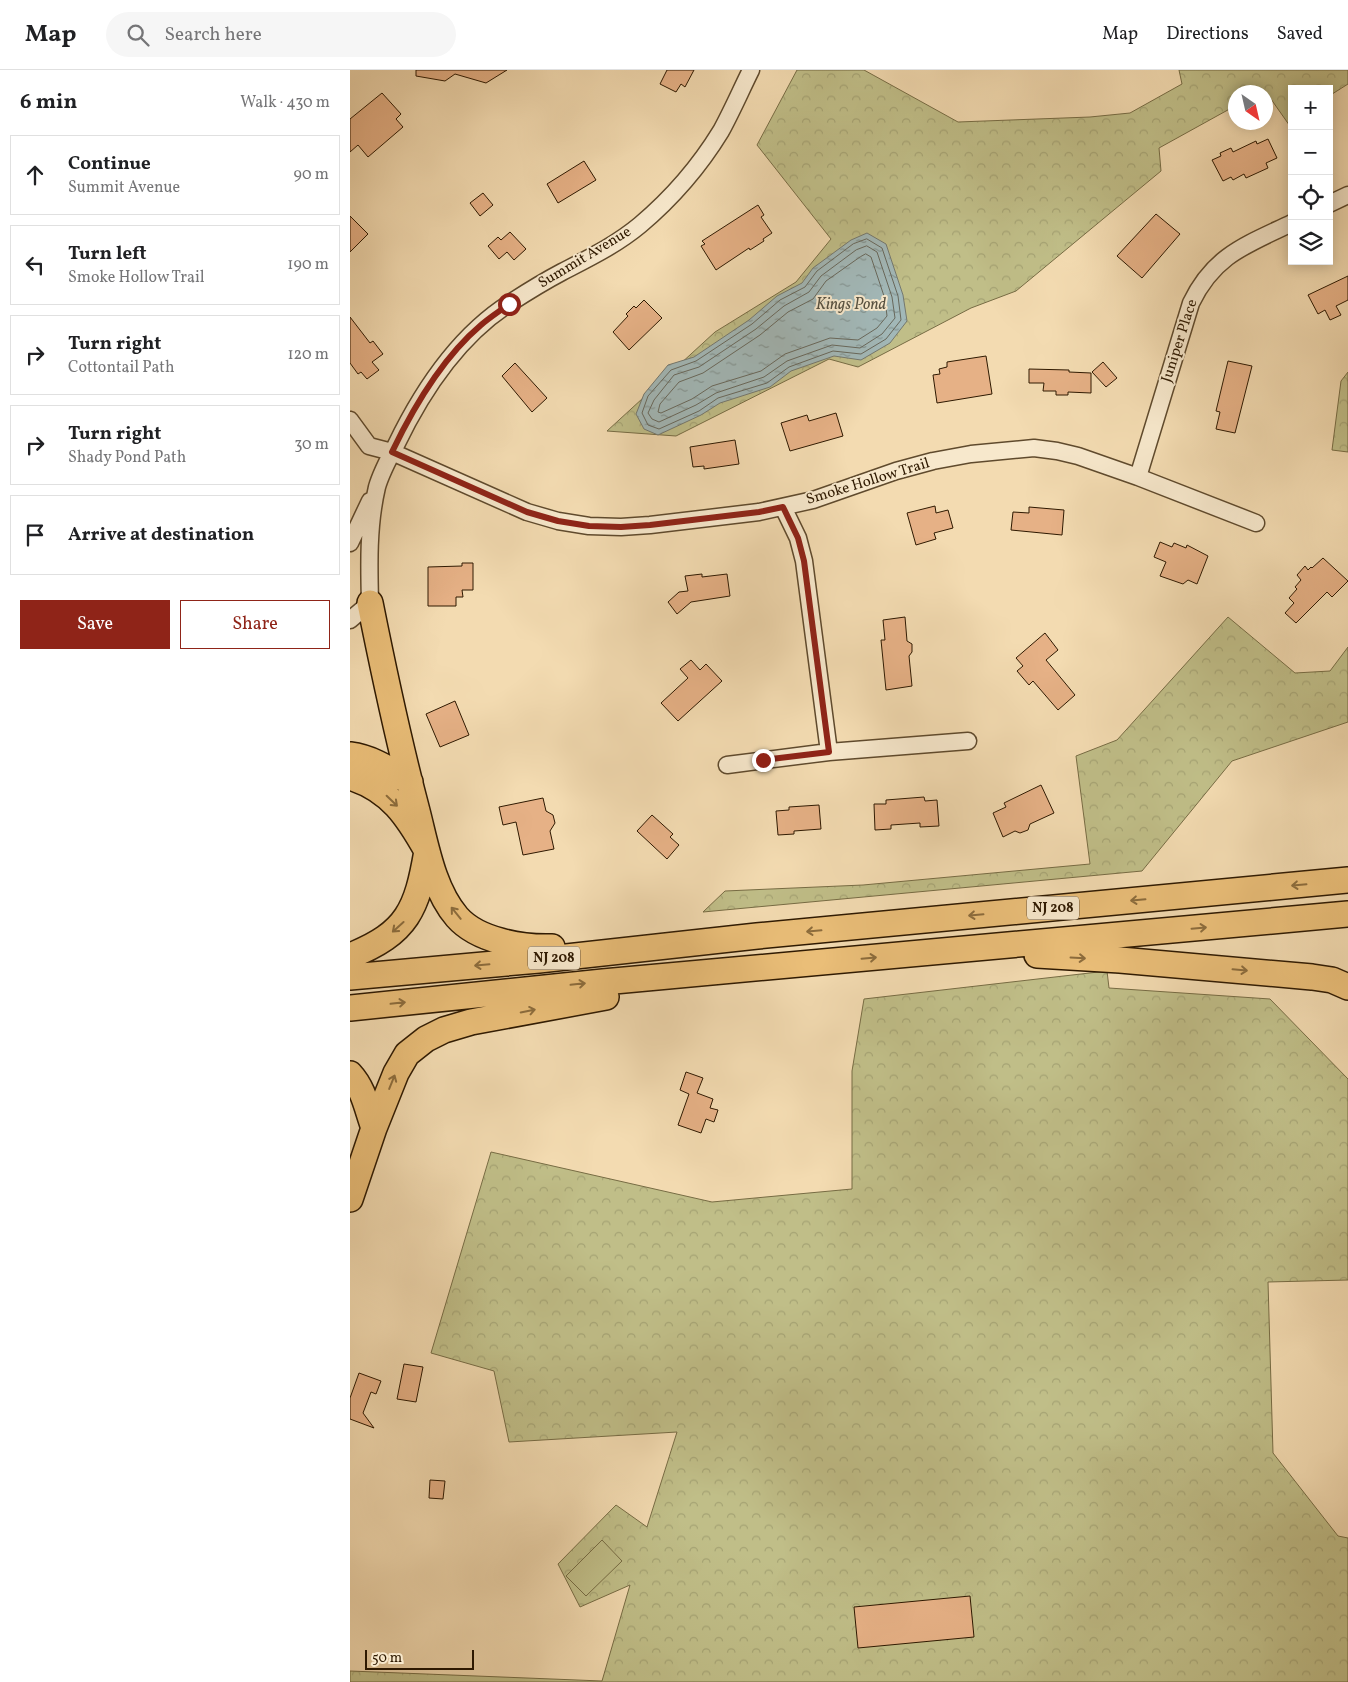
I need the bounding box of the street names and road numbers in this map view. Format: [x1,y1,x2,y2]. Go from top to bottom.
street label: Summit Avenue [535,222,635,294]
street label: Juniper Place [1157,297,1203,385]
street label: Smoke Hollow Trail [804,453,932,511]
road number: NJ 208 [1027,896,1079,920]
road number: NJ 208 [528,946,580,970]

